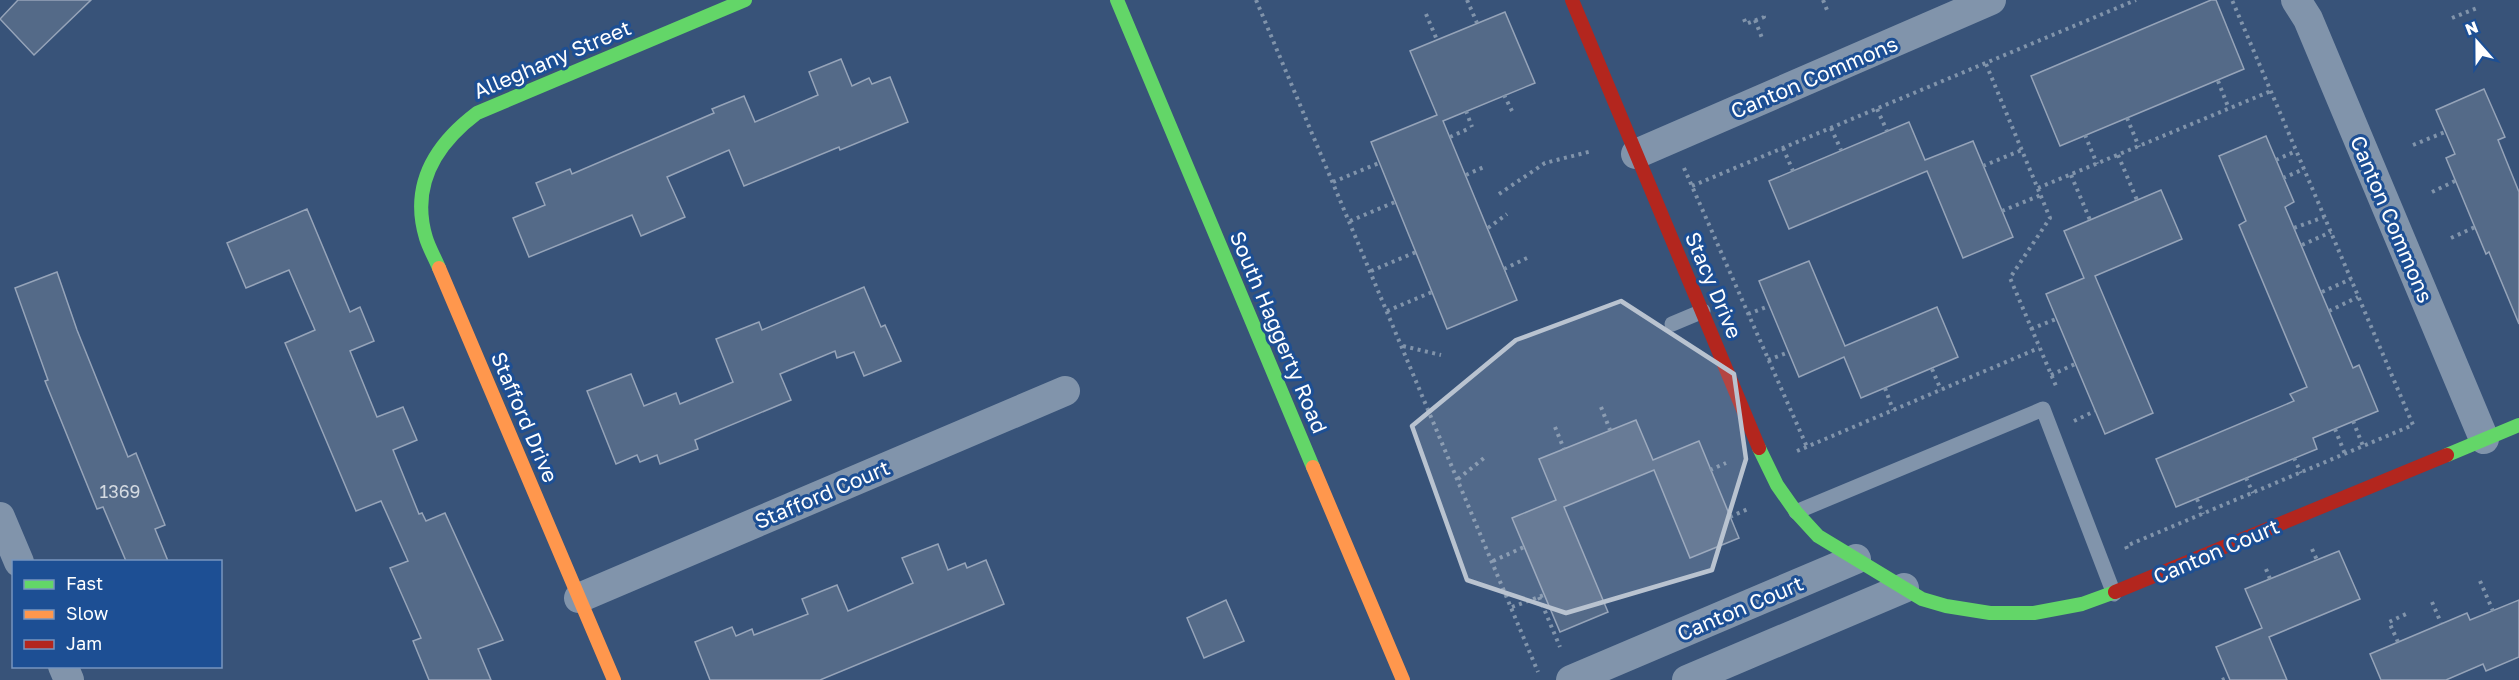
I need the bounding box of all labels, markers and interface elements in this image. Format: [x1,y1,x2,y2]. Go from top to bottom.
north arrow [2447,12,2507,72]
street label: Alleghany Street [469,14,635,104]
text: N [2462,16,2481,40]
street label: Canton Commons [1727,30,1901,124]
street label: Canton Commons [2345,132,2439,306]
street label: South Haggerty Road [1225,227,1333,437]
street label: Stacy Drive [1680,228,1748,342]
street label: Stafford Drive [486,348,564,486]
street label: Stafford Court [751,454,893,534]
house number: 1369 [99,480,141,502]
street label: Canton Court [2149,513,2283,589]
legend [12,560,222,668]
street label: Canton Court [1673,570,1807,646]
text: Fast [66,572,103,594]
text: Slow [66,602,109,624]
text: Jam [66,632,102,654]

